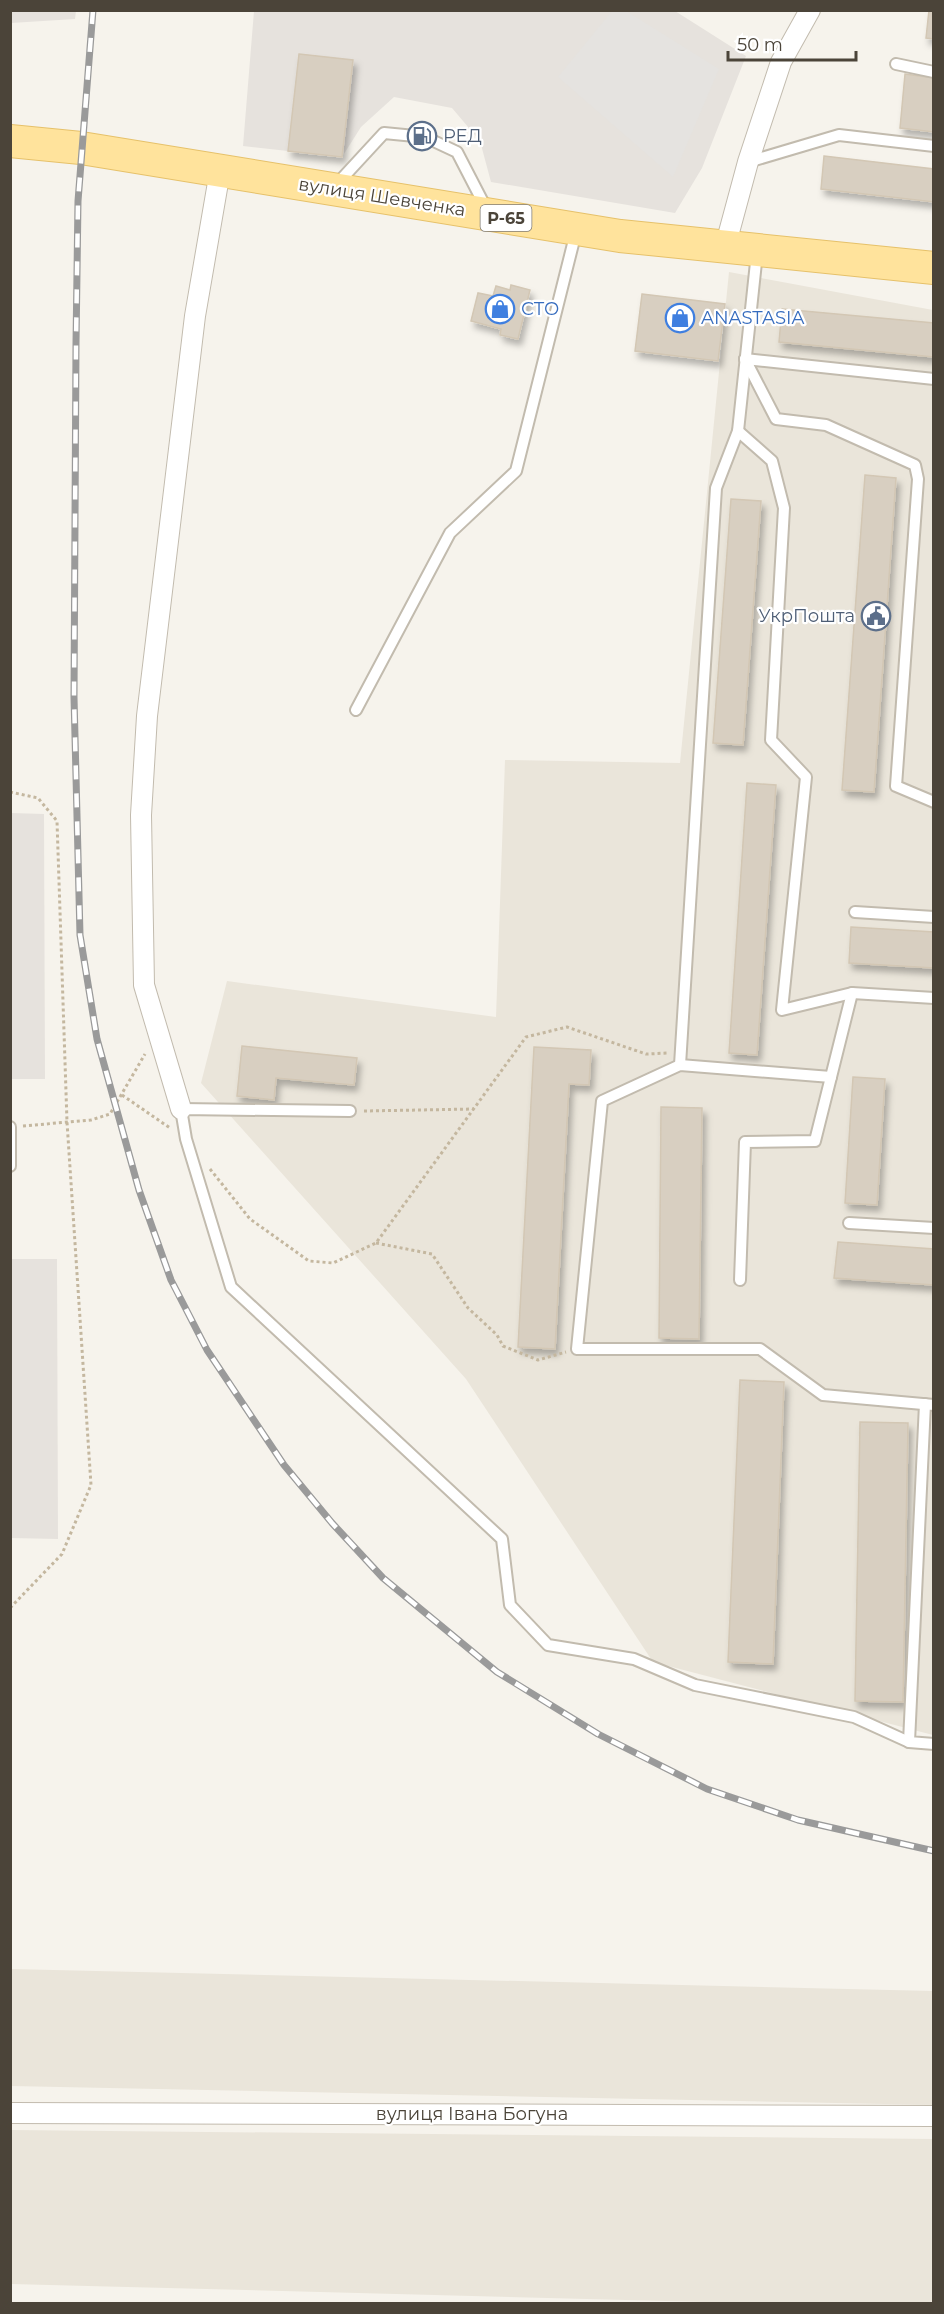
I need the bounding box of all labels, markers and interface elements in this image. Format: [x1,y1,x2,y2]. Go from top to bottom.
scale bar [728,24,856,62]
text: 50 m [737,34,783,56]
fuel station icon: РЕД [406,120,438,152]
place label: РЕД [443,125,482,147]
street label: вулиця Шевченка [297,173,467,221]
road number: Р-65 [480,205,532,231]
shop icon: СТО [484,293,516,325]
place label: СТО [521,298,559,320]
shop icon: ANASTASIA [664,302,696,334]
place label: ANASTASIA [701,307,804,329]
public building icon: УкрПошта [860,600,892,632]
place label: УкрПошта [759,605,855,627]
street label: вулиця Івана Богуна [376,2103,568,2125]

